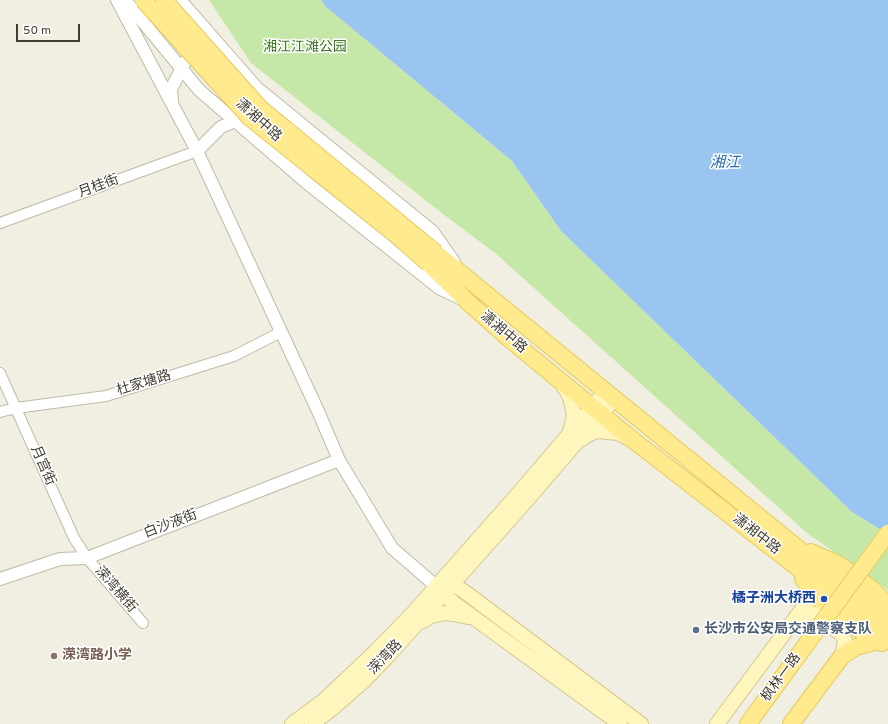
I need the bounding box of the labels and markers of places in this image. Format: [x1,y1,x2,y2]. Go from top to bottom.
place label: 橘子洲大桥西 [732,591,816,607]
marker: 橘子洲大桥西 [819,594,829,604]
place label: 长沙市公安局交通警察支队 [704,622,872,638]
marker: 长沙市公安局交通警察支队 [691,625,701,635]
place label: 溁湾路小学 [62,648,132,664]
marker: 溁湾路小学 [49,651,59,661]

